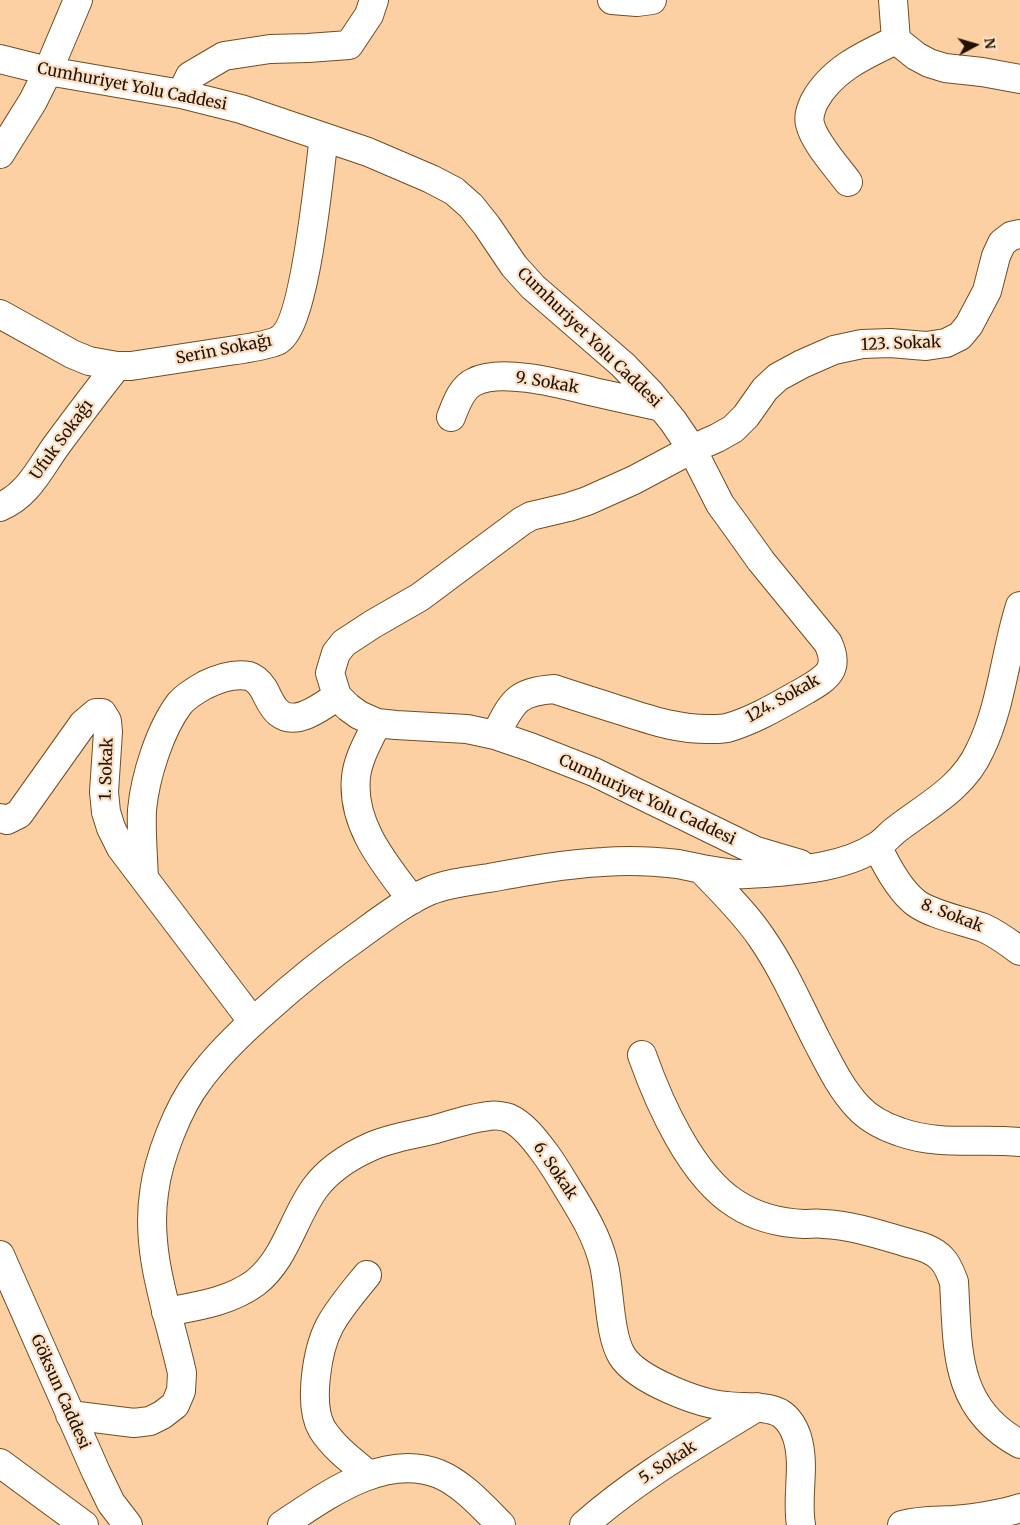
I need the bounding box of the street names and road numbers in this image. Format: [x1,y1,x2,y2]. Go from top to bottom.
street label: Cumhuriyet Yolu Caddesi [36,59,228,115]
street label: Cumhuriyet Yolu Caddesi [513,264,665,412]
street label: Serin Sokağı [174,331,274,369]
street label: 123. Sokak [861,333,941,355]
street label: 9. Sokak [514,368,580,398]
street label: Ufuk Sokağı [27,396,97,484]
street label: 124. Sokak [743,671,823,727]
street label: 1. Sokak [96,737,118,801]
street label: Cumhuriyet Yolu Caddesi [556,751,738,849]
street label: 8. Sokak [918,895,986,937]
street label: 6. Sokak [529,1139,581,1203]
street label: Göksun Caddesi [26,1332,94,1452]
street label: 5. Sokak [636,1437,700,1489]

